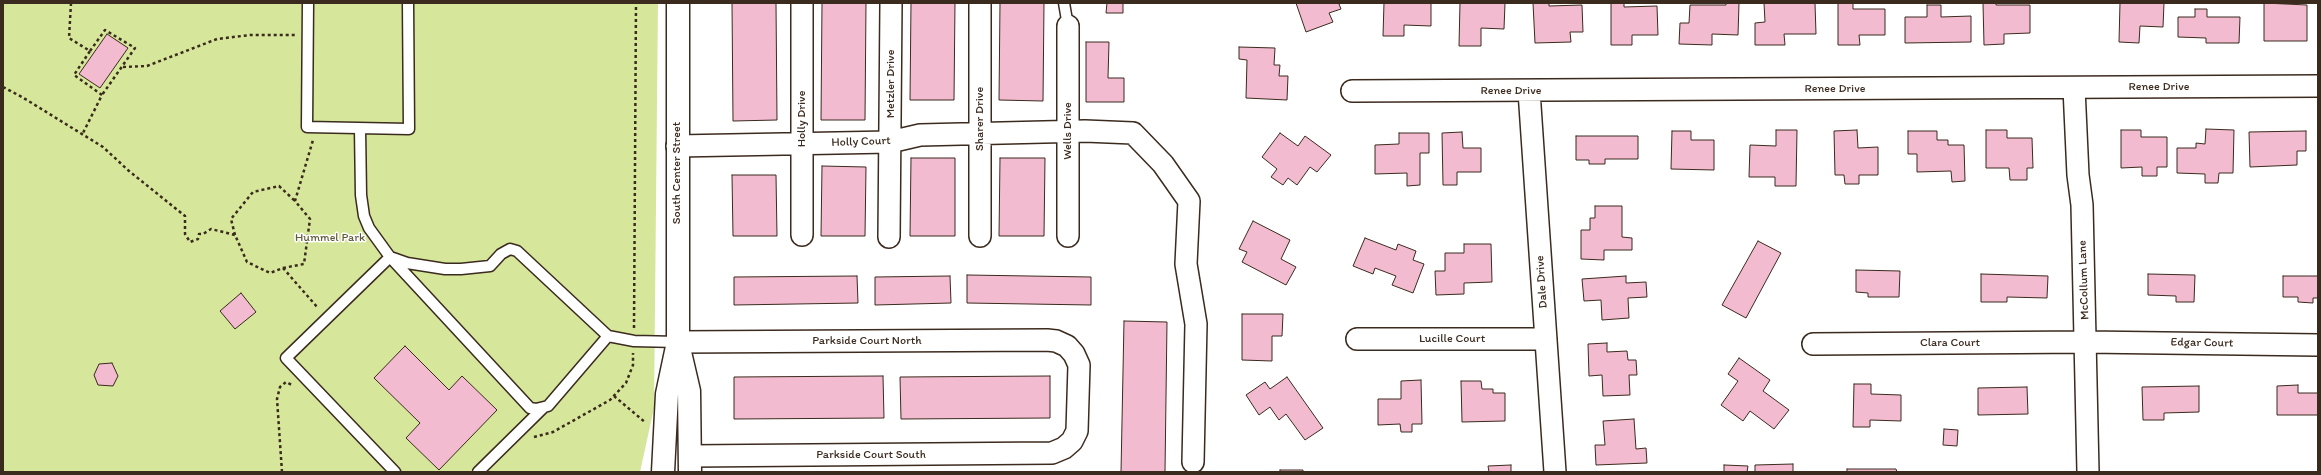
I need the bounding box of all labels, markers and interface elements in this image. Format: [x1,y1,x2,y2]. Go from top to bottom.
street label: Metzler Drive [884,50,898,118]
street label: Renee Drive [2129,80,2189,94]
street label: Renee Drive [1805,82,1865,96]
street label: Renee Drive [1481,84,1541,98]
street label: Sharer Drive [973,87,987,151]
street label: Holly Drive [795,91,809,147]
street label: Wells Drive [1061,102,1075,160]
street label: South Center Street [670,122,684,224]
street label: Holly Court [831,134,891,150]
park label: Hummel Park [295,231,365,245]
street label: McCollum Lane [2075,240,2093,320]
street label: Dale Drive [1533,255,1551,309]
street label: Lucille Court [1419,332,1485,346]
street label: Parkside Court North [812,334,922,348]
street label: Edgar Court [2171,335,2233,351]
street label: Clara Court [1920,336,1980,350]
street label: Parkside Court South [816,448,926,462]

